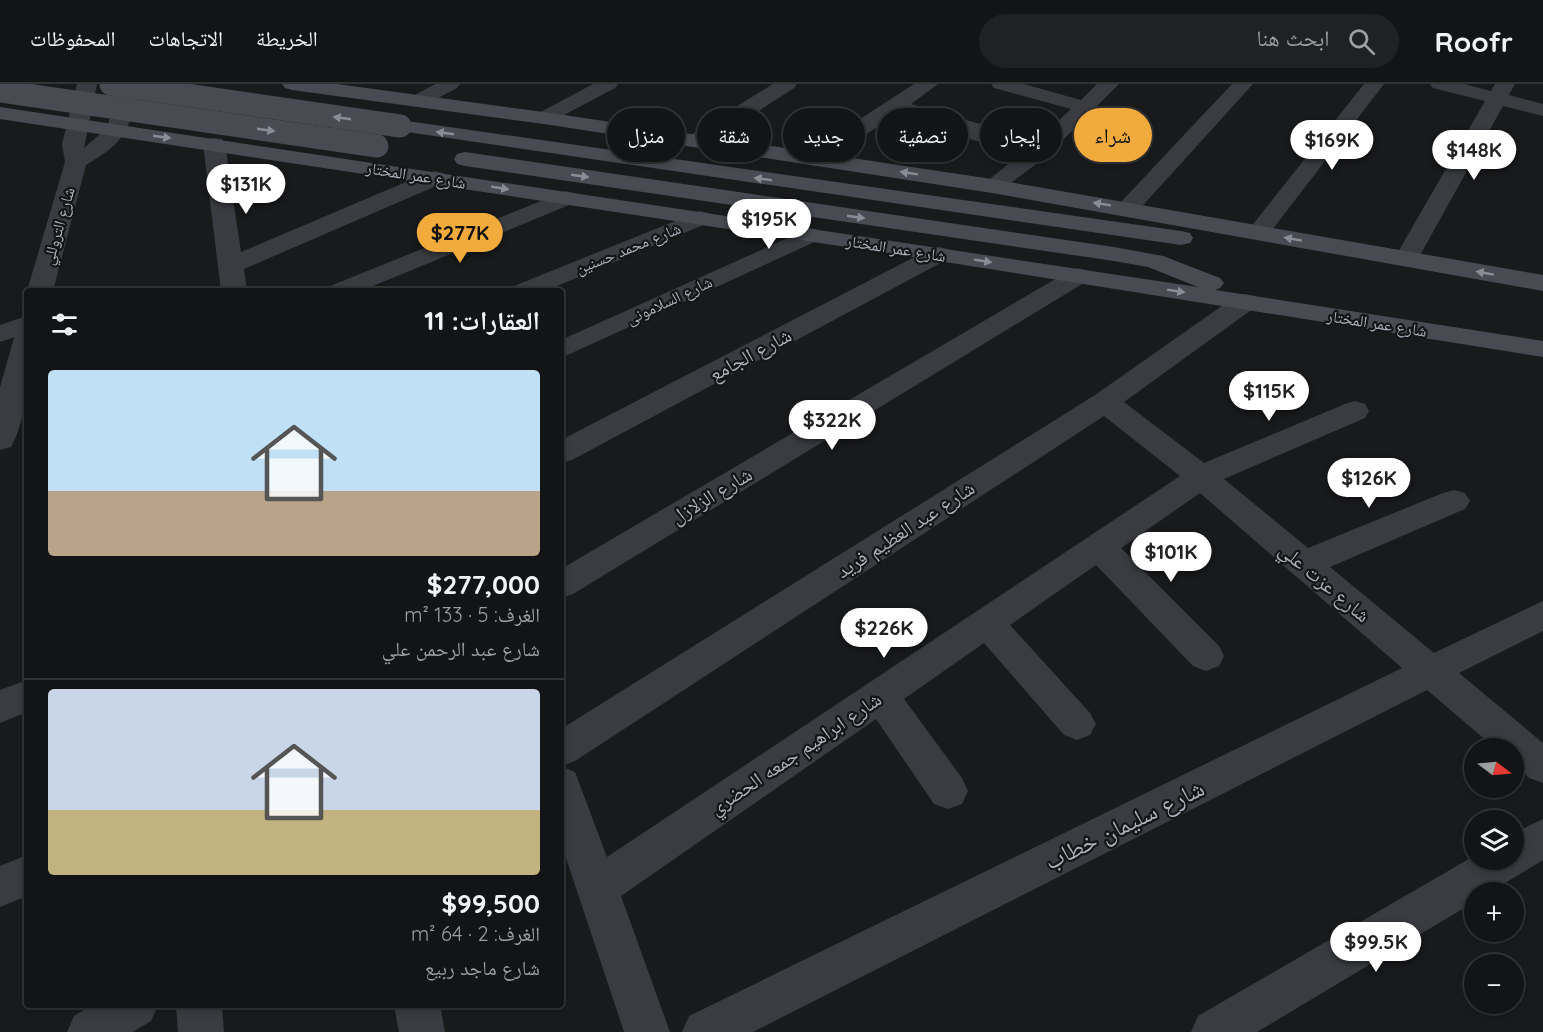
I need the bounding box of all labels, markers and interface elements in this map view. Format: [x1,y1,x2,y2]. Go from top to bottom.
search box [979,14,1399,68]
text: ابحث هنا [1256,24,1330,52]
text: Roofr [1435,24,1513,59]
text: المحفوظات [30,25,115,51]
text: الاتجاهات [148,25,223,51]
text: الخريطة [256,25,318,51]
icon: search [1345,25,1378,58]
chip: منزل [607,108,685,162]
chip: شقة [697,108,771,162]
chip: جديد [783,108,865,162]
chip: تصفية [877,108,968,162]
chip: إيجار [980,108,1062,162]
chip: شراء [1074,108,1152,162]
one-way arrow [333,113,352,122]
pin: $169K [1290,120,1374,171]
one-way arrow [256,126,275,135]
text: $169K [1304,127,1360,152]
one-way arrow [436,128,455,137]
pin: $148K [1432,130,1516,181]
one-way arrow [152,132,171,141]
text: $148K [1446,137,1502,162]
street label: شارع عمر المختار [364,157,467,194]
pin: $131K [204,164,288,215]
one-way arrow [899,169,918,178]
text: $131K [220,171,272,196]
one-way arrow [571,172,590,181]
one-way arrow [753,175,772,184]
one-way arrow [491,183,510,192]
street label: شارع التروللي [37,185,82,268]
pin: $195K [727,199,811,250]
one-way arrow [1092,199,1111,208]
text: $195K [741,206,797,231]
one-way arrow [847,212,866,221]
pin: $277K [418,213,502,264]
street label: شارع محمد حسنين [572,218,684,279]
text: $277K [431,220,489,245]
street label: شارع عمر المختار [844,230,947,267]
one-way arrow [1284,235,1303,244]
one-way arrow [974,257,993,266]
one-way arrow [1476,268,1495,277]
street label: شارع السلامونى [623,271,716,330]
one-way arrow [1167,287,1186,296]
text: العقارات: 11 [424,304,540,337]
street label: شارع عمر المختار [1325,305,1428,342]
icon: filters [48,308,81,341]
street label: شارع الجامع [705,322,796,387]
pin: $115K [1227,371,1311,422]
text: $115K [1243,378,1295,403]
pin: $322K [790,400,874,451]
text: $322K [803,407,861,432]
icon: home [240,409,348,517]
pin: $126K [1327,458,1411,509]
street label: شارع الزلازل [666,461,757,530]
text: $126K [1341,465,1397,490]
street label: شارع عبد العظيم فريد [831,475,980,585]
pin: $101K [1129,532,1213,583]
street label: شارع عزت علي [1272,537,1376,630]
text: $101K [1145,539,1197,564]
text: $277,000 [427,568,540,601]
text: الغرف: 5 · 133 m² [404,602,540,627]
pin: $226K [842,608,926,659]
text: $226K [855,615,913,640]
text: شارع عبد الرحمن علي [382,636,540,661]
street label: شارع ابراهيم جمعه الحضري [704,686,888,823]
icon: home [240,728,348,836]
north arrow [1464,738,1524,798]
map controls [1464,738,1524,1014]
street label: شارع سليمان خطاب [1039,772,1209,877]
button: layers [1464,810,1524,870]
button: + [1464,882,1524,942]
text: $99,500 [441,887,540,920]
text: الغرف: 2 · 64 m² [411,921,540,946]
pin: $99.5K [1327,922,1425,973]
text: $99.5K [1344,929,1408,954]
button: − [1464,954,1524,1014]
text: شارع ماجد ربيع [425,955,540,980]

